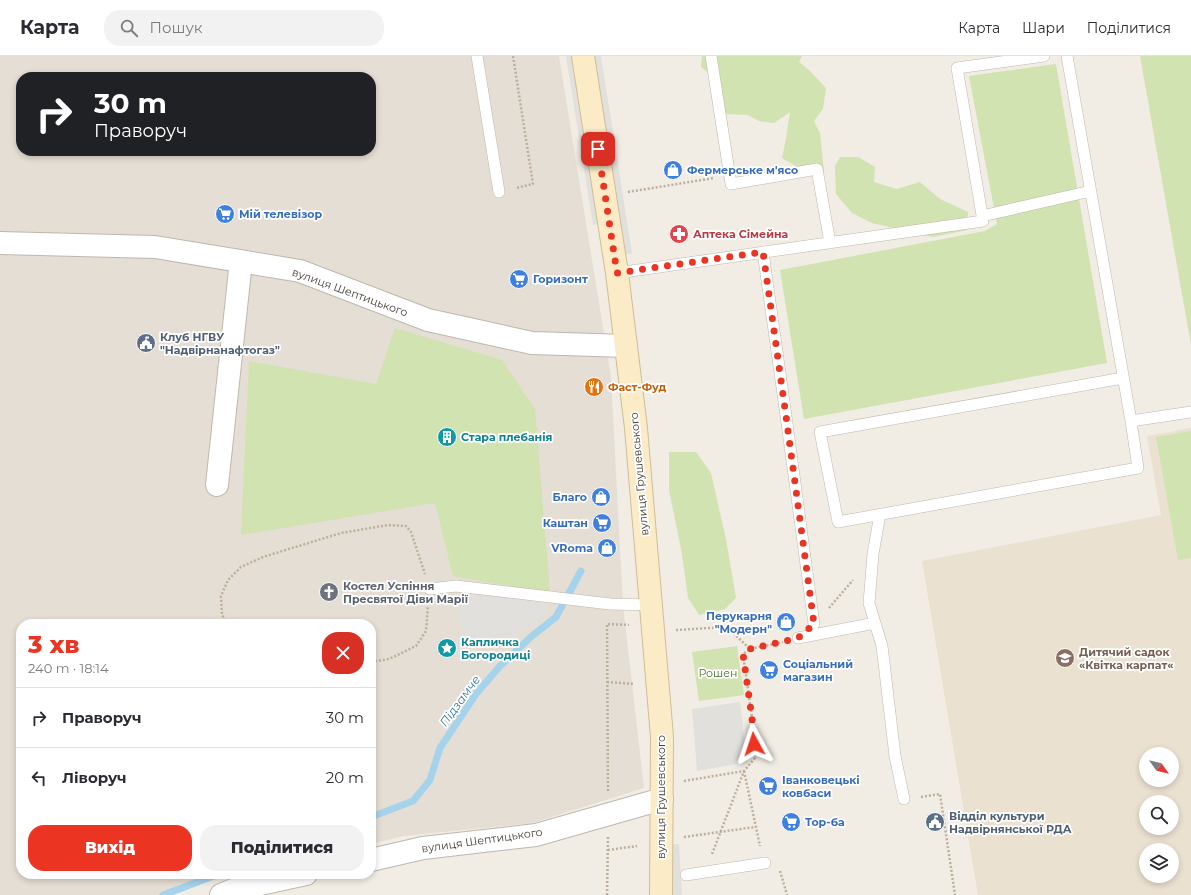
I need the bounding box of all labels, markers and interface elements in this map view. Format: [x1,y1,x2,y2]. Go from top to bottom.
search box [104,10,384,46]
text: Карта [20,16,80,39]
icon: search [118,17,140,39]
text: Пошук [150,18,202,37]
text: Карта [958,19,1000,37]
text: Шари [1022,19,1065,37]
text: Поділитися [1087,19,1171,37]
text: 30 m [94,86,167,120]
icon: right [28,88,80,140]
text: Праворуч [94,120,187,142]
pin [581,132,615,166]
icon: arrive [587,138,609,160]
shop icon: Фермерське м'ясо [662,159,684,181]
place label: Фермерське м'ясо [687,163,798,177]
supermarket icon: Мій телевізор [214,203,236,225]
place label: Мій телевізор [239,207,323,221]
pharmacy icon: Аптека Сімейна [668,223,690,245]
place label: Аптека Сімейна [693,227,788,241]
street label: вулиця Шептицького [290,265,410,319]
supermarket icon: Горизонт [508,268,530,290]
place label: Горизонт [533,272,588,286]
place label: Клуб НГВУ "Надвірнанафтогаз" [160,330,280,357]
public building icon: Клуб НГВУ "Надвірнанафтогаз" [135,332,157,354]
restaurant icon: Фаст-Фуд [583,376,605,398]
place label: Фаст-Фуд [608,380,666,394]
street label: вулиця Грушевського [627,412,651,536]
building icon: Стара плебанія [436,426,458,448]
place label: Стара плебанія [461,430,553,444]
shop icon: Благо [590,486,612,508]
place label: Благо [552,490,587,504]
supermarket icon: Каштан [591,512,613,534]
place label: Каштан [543,516,588,530]
shop icon: VRoma [596,537,618,559]
place label: VRoma [550,541,593,555]
place label: Костел Успіння Пресвятої Діви Марії [343,579,469,606]
church icon: Костел Успіння Пресвятої Діви Марії [318,581,340,603]
place label: Перукарня "Модерн" [706,609,772,636]
shop icon: Перукарня "Модерн" [775,611,797,633]
text: 3 хв [28,630,79,659]
button: close [322,632,364,674]
place label: Капличка Богородиці [461,635,530,662]
place icon: Капличка Богородиці [436,637,458,659]
place label: Дитячий садок «Квітка карпат« [1079,645,1173,672]
school or university icon: Дитячий садок «Квітка карпат« [1054,647,1076,669]
place label: Соціальний магазин [783,657,853,684]
supermarket icon: Соціальний магазин [758,659,780,681]
text: 240 m · 18:14 [28,660,109,676]
park label: Рошен [698,666,738,680]
water label: Підзамче [436,672,483,729]
icon: right [28,707,50,729]
text: Праворуч [62,708,142,727]
text: 30 m [326,708,364,727]
position arrow [733,723,775,765]
street label: вулиця Грушевського [654,735,668,859]
north arrow [1139,747,1179,787]
map controls [1139,747,1179,883]
icon: left [28,767,50,789]
text: Ліворуч [62,768,127,787]
text: 20 m [326,768,364,787]
place label: Іванковецькі ковбаси [782,773,860,800]
supermarket icon: Іванковецькі ковбаси [757,775,779,797]
button: search [1139,795,1179,835]
place label: Відділ культури Надвірнянської РДА [949,809,1072,836]
supermarket icon: Тор-ба [780,811,802,833]
public building icon: Відділ культури Надвірнянської РДА [924,811,946,833]
place label: Тор-ба [805,815,845,829]
button: Вихід [28,825,192,871]
button: Поділитися [200,825,364,871]
street label: вулиця Шептицького [421,825,543,855]
button: layers [1139,843,1179,883]

